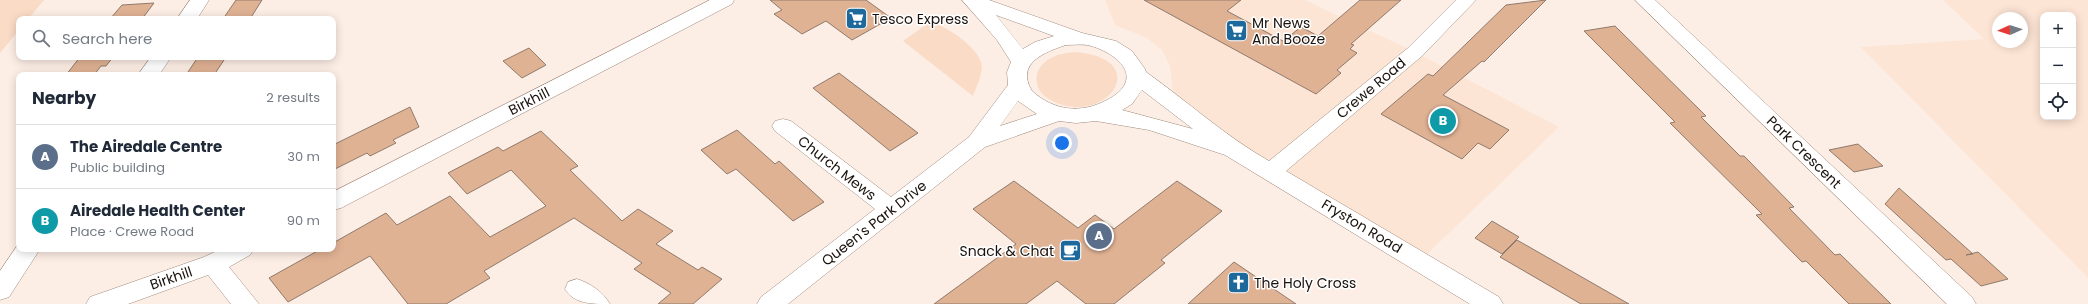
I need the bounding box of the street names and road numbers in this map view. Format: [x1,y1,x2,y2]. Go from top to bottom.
street label: Crewe Road [1332,53,1410,123]
street label: Birkhill [505,82,553,120]
street label: Park Crescent [1762,111,1846,193]
street label: Church Mews [794,131,880,205]
street label: Queen's Park Drive [817,175,931,270]
street label: Fryston Road [1318,194,1406,258]
street label: Birkhill [147,261,195,295]

